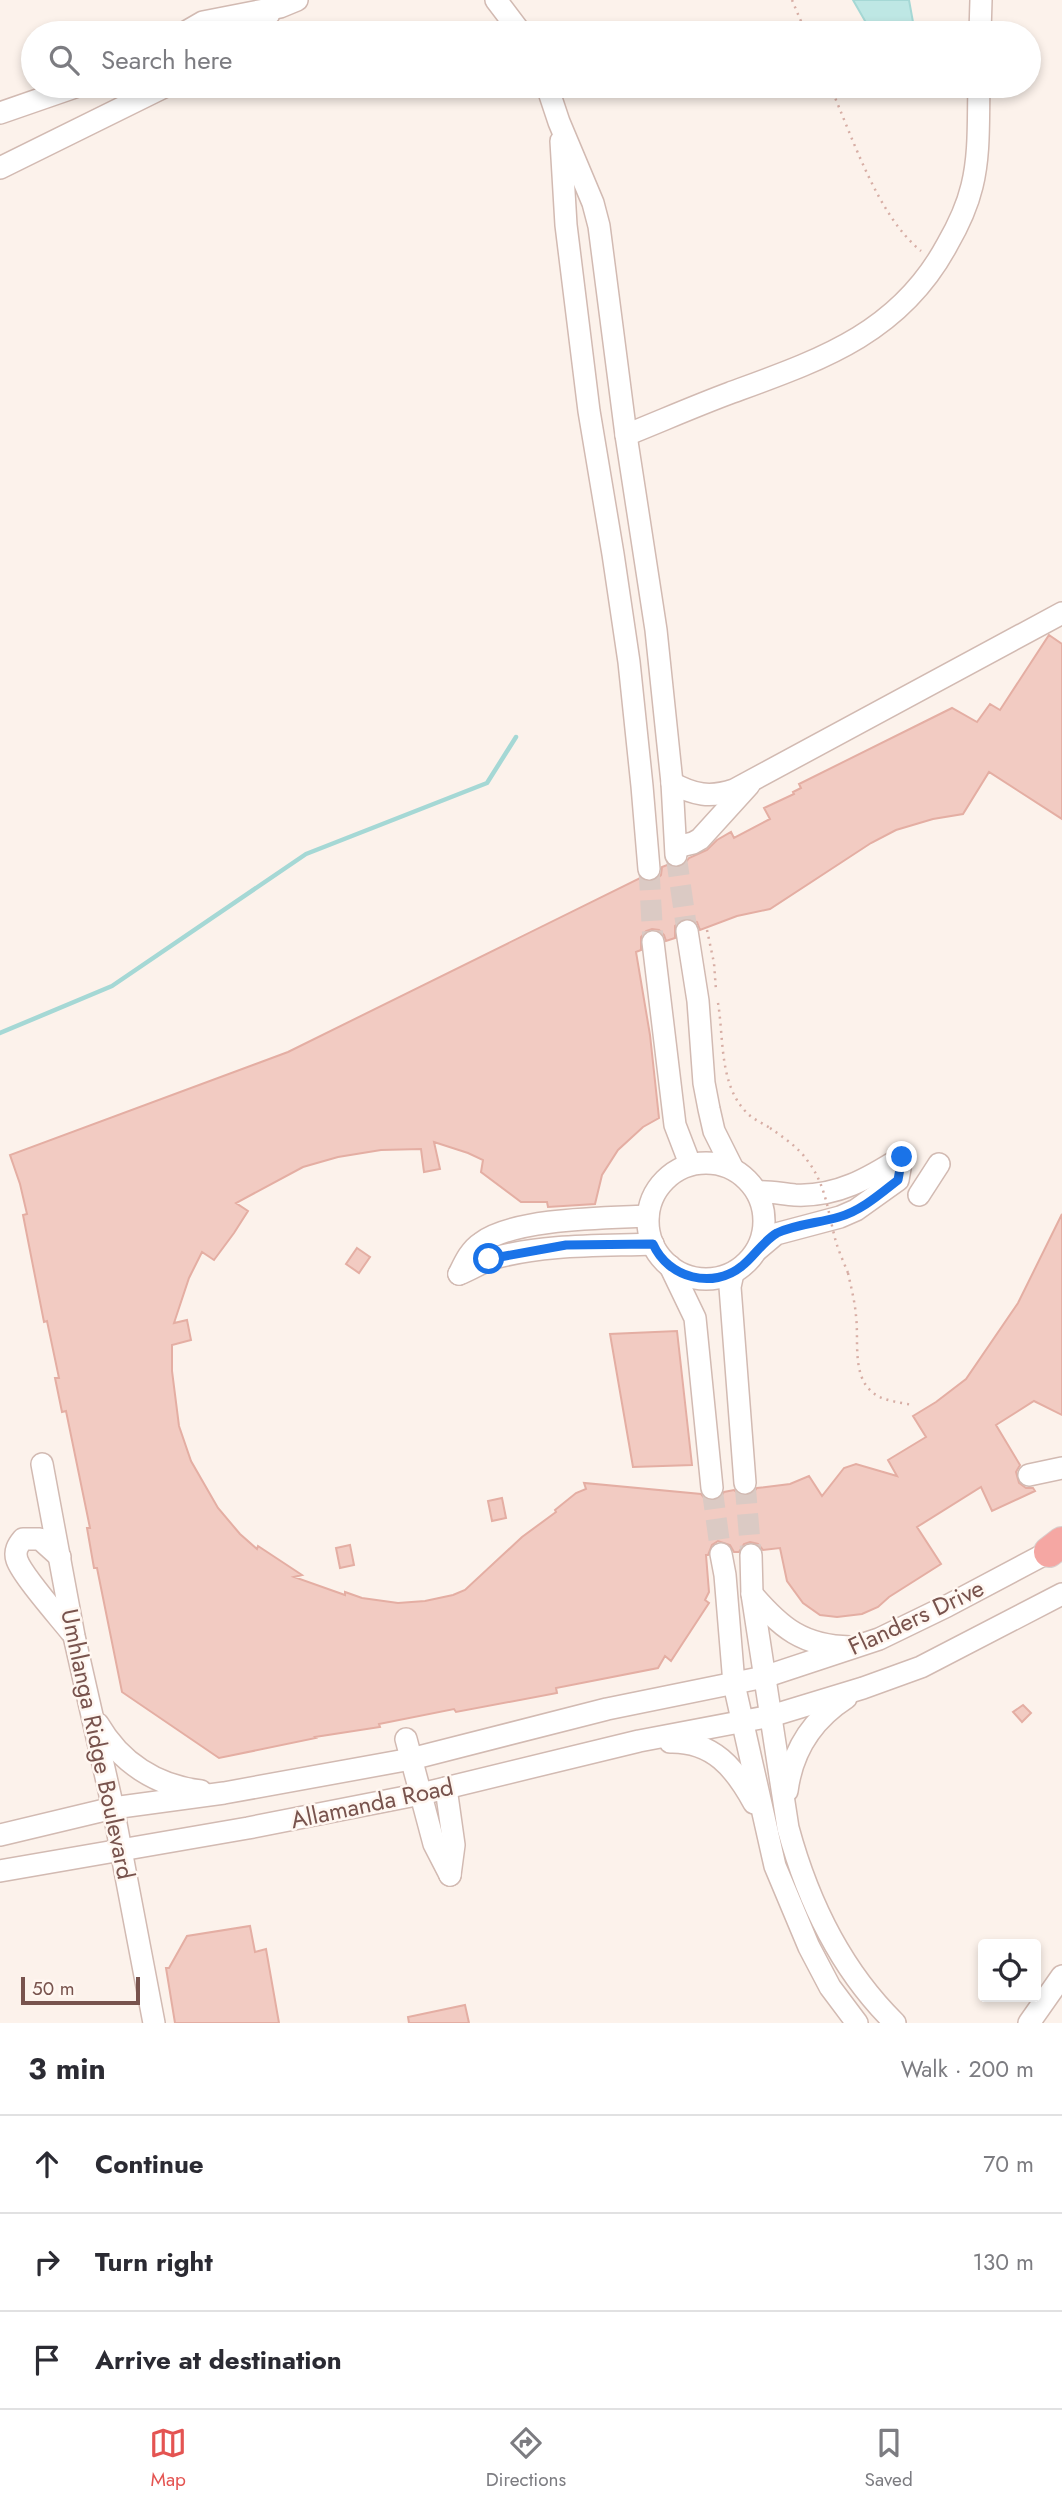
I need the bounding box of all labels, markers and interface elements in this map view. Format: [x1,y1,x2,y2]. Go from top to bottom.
search box [21,21,1041,98]
icon: search [45,41,83,79]
text: Search here [101,41,233,79]
route end [886,1141,917,1172]
route start [473,1243,504,1274]
street label: Flanders Drive [842,1570,990,1664]
street label: Umhlanga Ridge Boulevard [52,1606,144,1882]
street label: Allamanda Road [287,1769,457,1837]
map controls [978,1939,1041,2002]
button: locate [978,1939,1041,2002]
scale bar [21,1974,140,2006]
text: 50 m [32,1975,75,2002]
text: 3 min [28,2047,106,2090]
text: Walk · 200 m [901,2052,1034,2086]
icon: ahead [28,2145,66,2183]
text: Continue [95,2145,204,2183]
text: 70 m [983,2147,1034,2181]
icon: right [28,2243,66,2281]
text: Turn right [95,2243,213,2281]
text: 130 m [972,2245,1034,2279]
icon: arrive [28,2341,66,2379]
text: Arrive at destination [95,2341,342,2379]
tab: Map [149,2424,187,2493]
tab: Directions [486,2424,566,2493]
tab: Saved [865,2424,913,2493]

